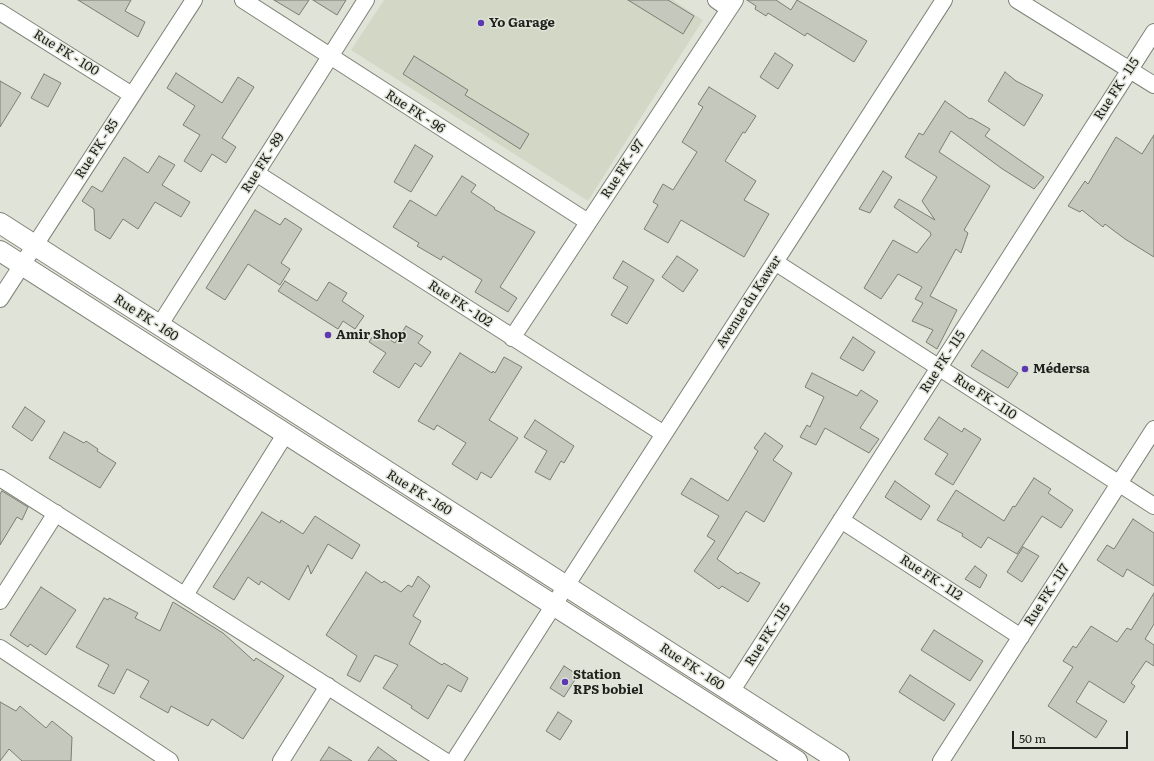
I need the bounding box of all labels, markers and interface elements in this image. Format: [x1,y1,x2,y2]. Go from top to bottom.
place label: Yo Garage [489,15,555,31]
marker: Yo Garage [476,18,486,28]
street label: Rue FK - 100 [30,27,102,79]
street label: Rue FK - 115 [1091,55,1143,123]
street label: Rue FK - 96 [382,87,448,137]
street label: Rue FK - 85 [72,116,122,182]
street label: Rue FK - 89 [238,130,288,196]
street label: Rue FK - 97 [598,137,648,201]
street label: Avenue du Kawar [713,253,785,351]
street label: Rue FK - 102 [425,277,495,331]
street label: Rue FK - 160 [111,291,181,345]
place label: Amir Shop [336,327,406,343]
street label: Rue FK - 115 [917,328,969,396]
marker: Amir Shop [323,330,333,340]
place label: Médersa [1033,361,1090,377]
marker: Médersa [1020,364,1030,374]
street label: Rue FK - 110 [951,371,1019,423]
street label: Rue FK - 160 [384,467,454,519]
street label: Rue FK - 112 [897,552,965,604]
street label: Rue FK - 117 [1021,561,1073,629]
street label: Rue FK - 115 [742,601,794,669]
street label: Rue FK - 160 [657,640,727,694]
place label: Station RPS bobiel [573,667,643,698]
marker: Station RPS bobiel [560,677,570,687]
scale bar [1014,723,1130,749]
text: 50 m [1019,729,1046,747]

